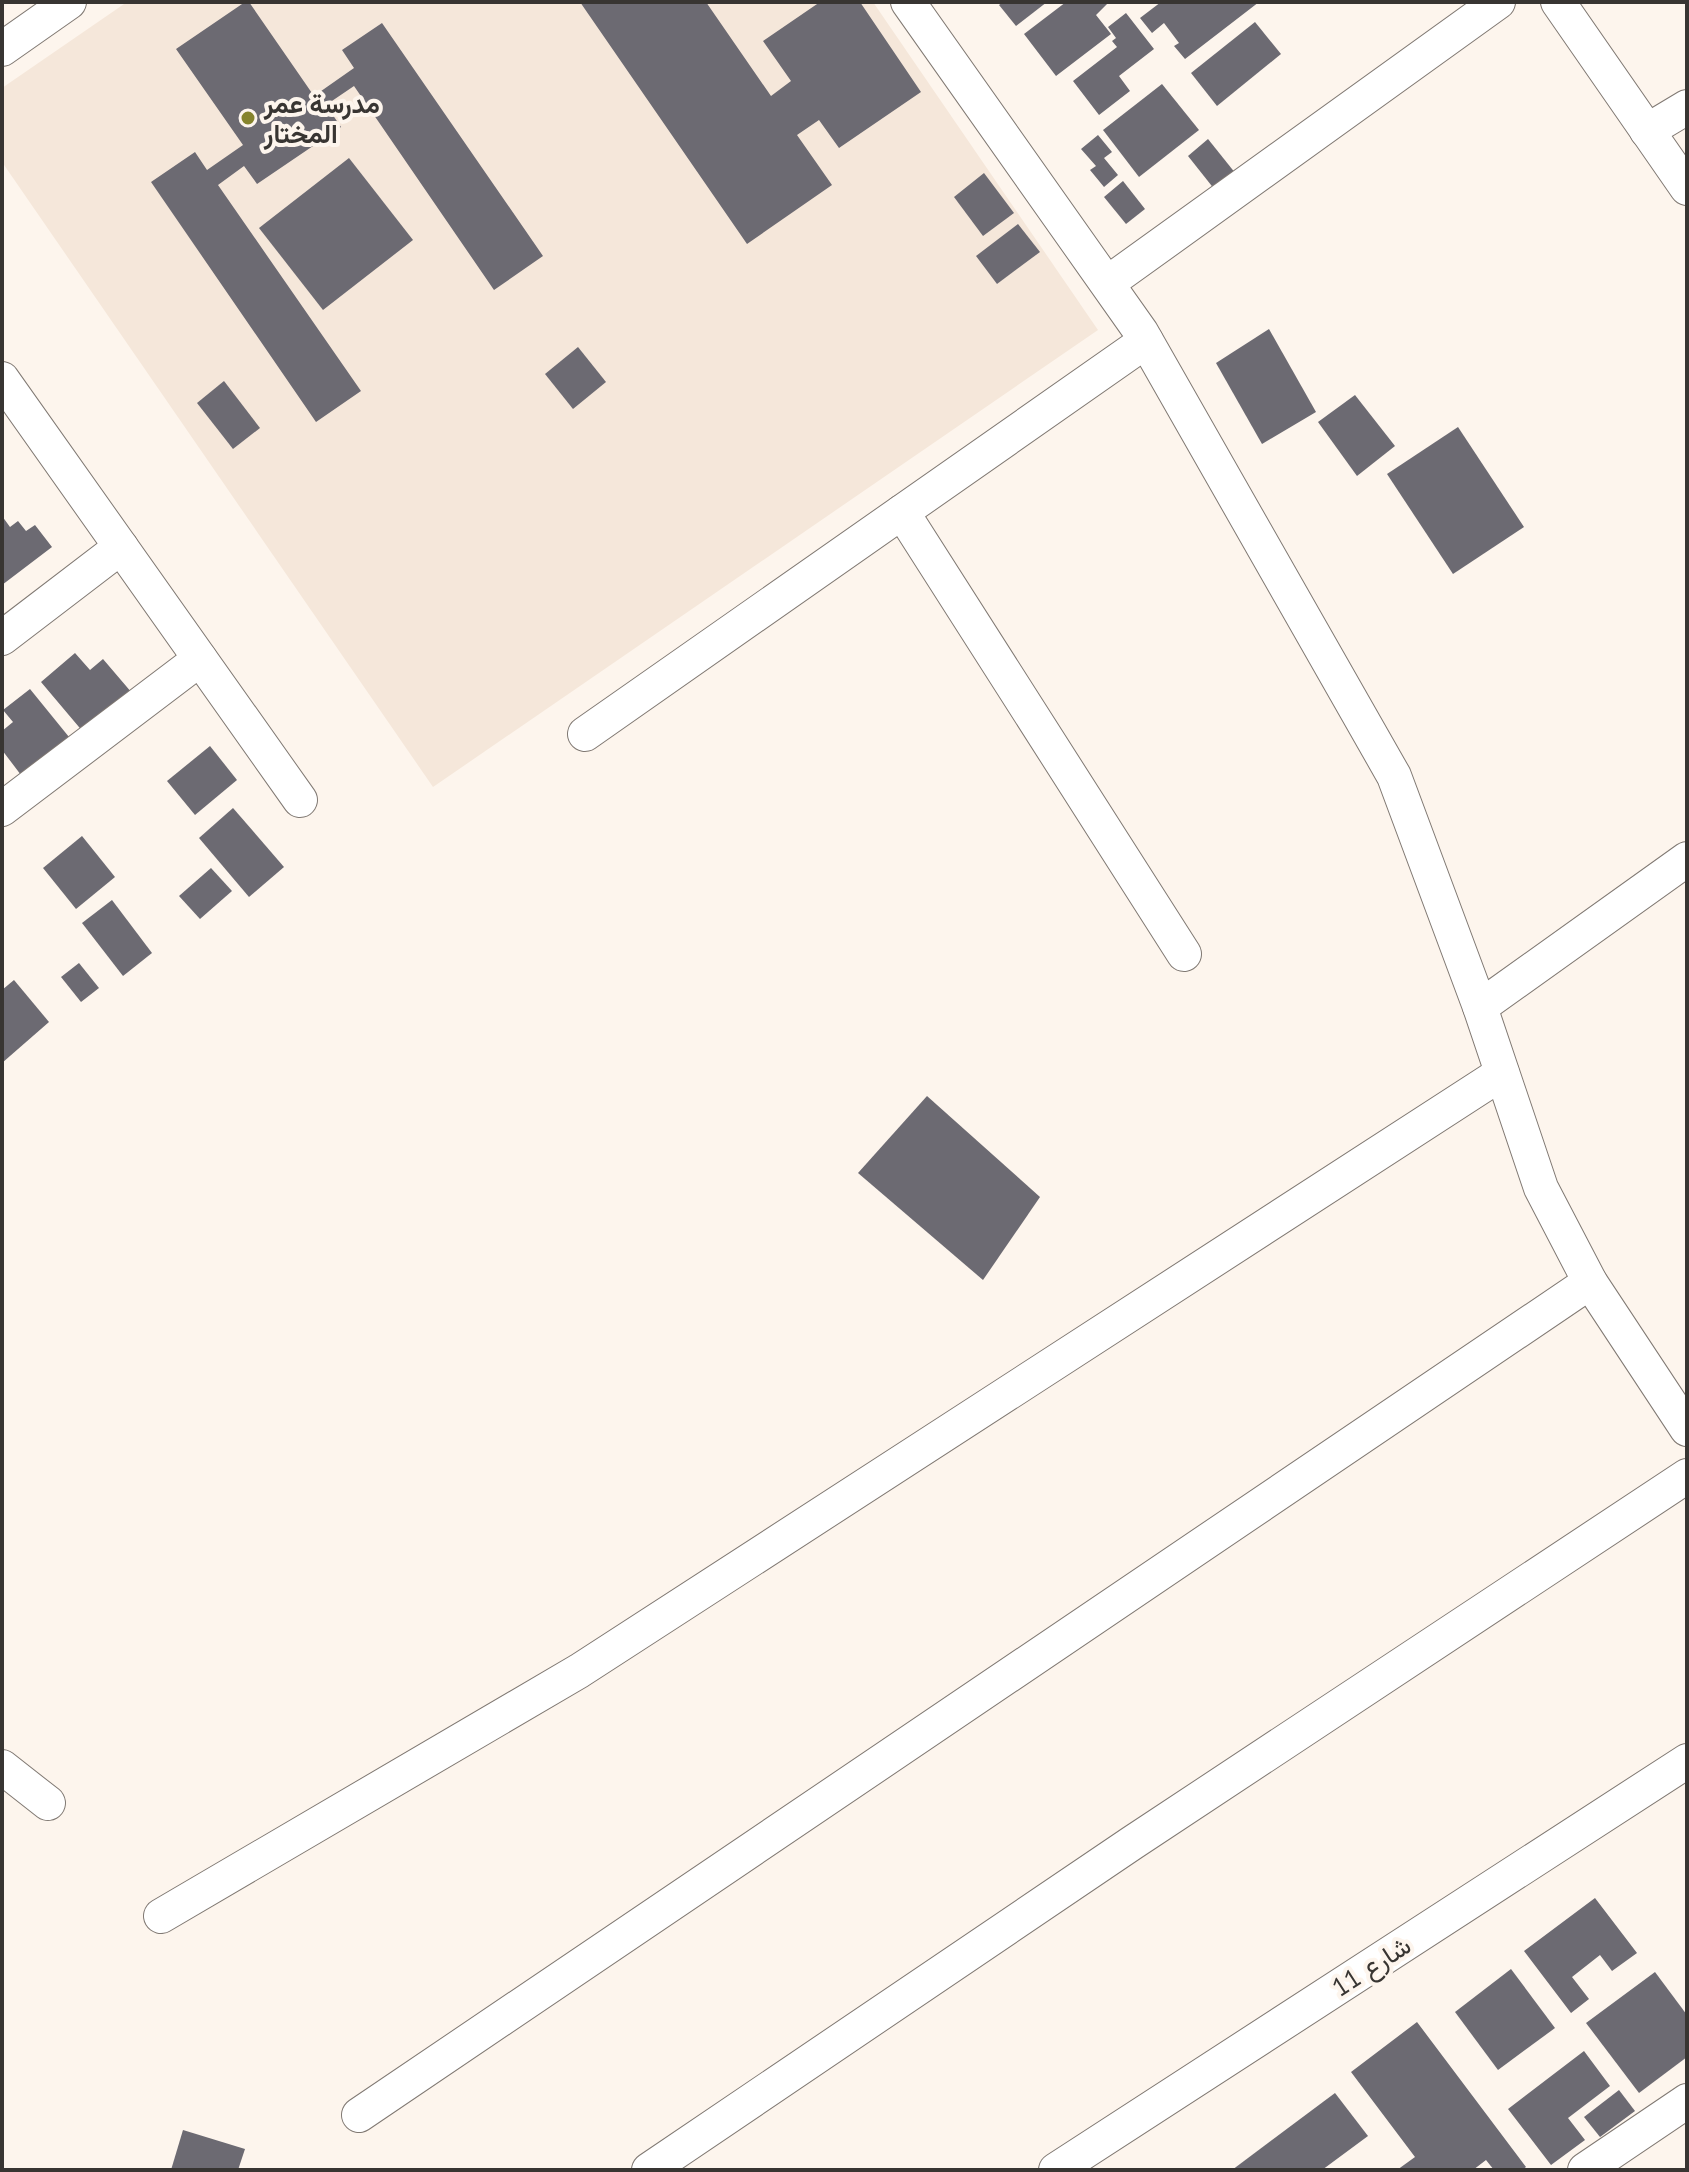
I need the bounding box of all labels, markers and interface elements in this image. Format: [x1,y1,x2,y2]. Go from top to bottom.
place label: مدرسة عمر المختار [263,87,380,150]
marker: مدرسة عمر المختار [239,109,257,127]
street label: شارع 11 [1325,1928,1418,2005]

